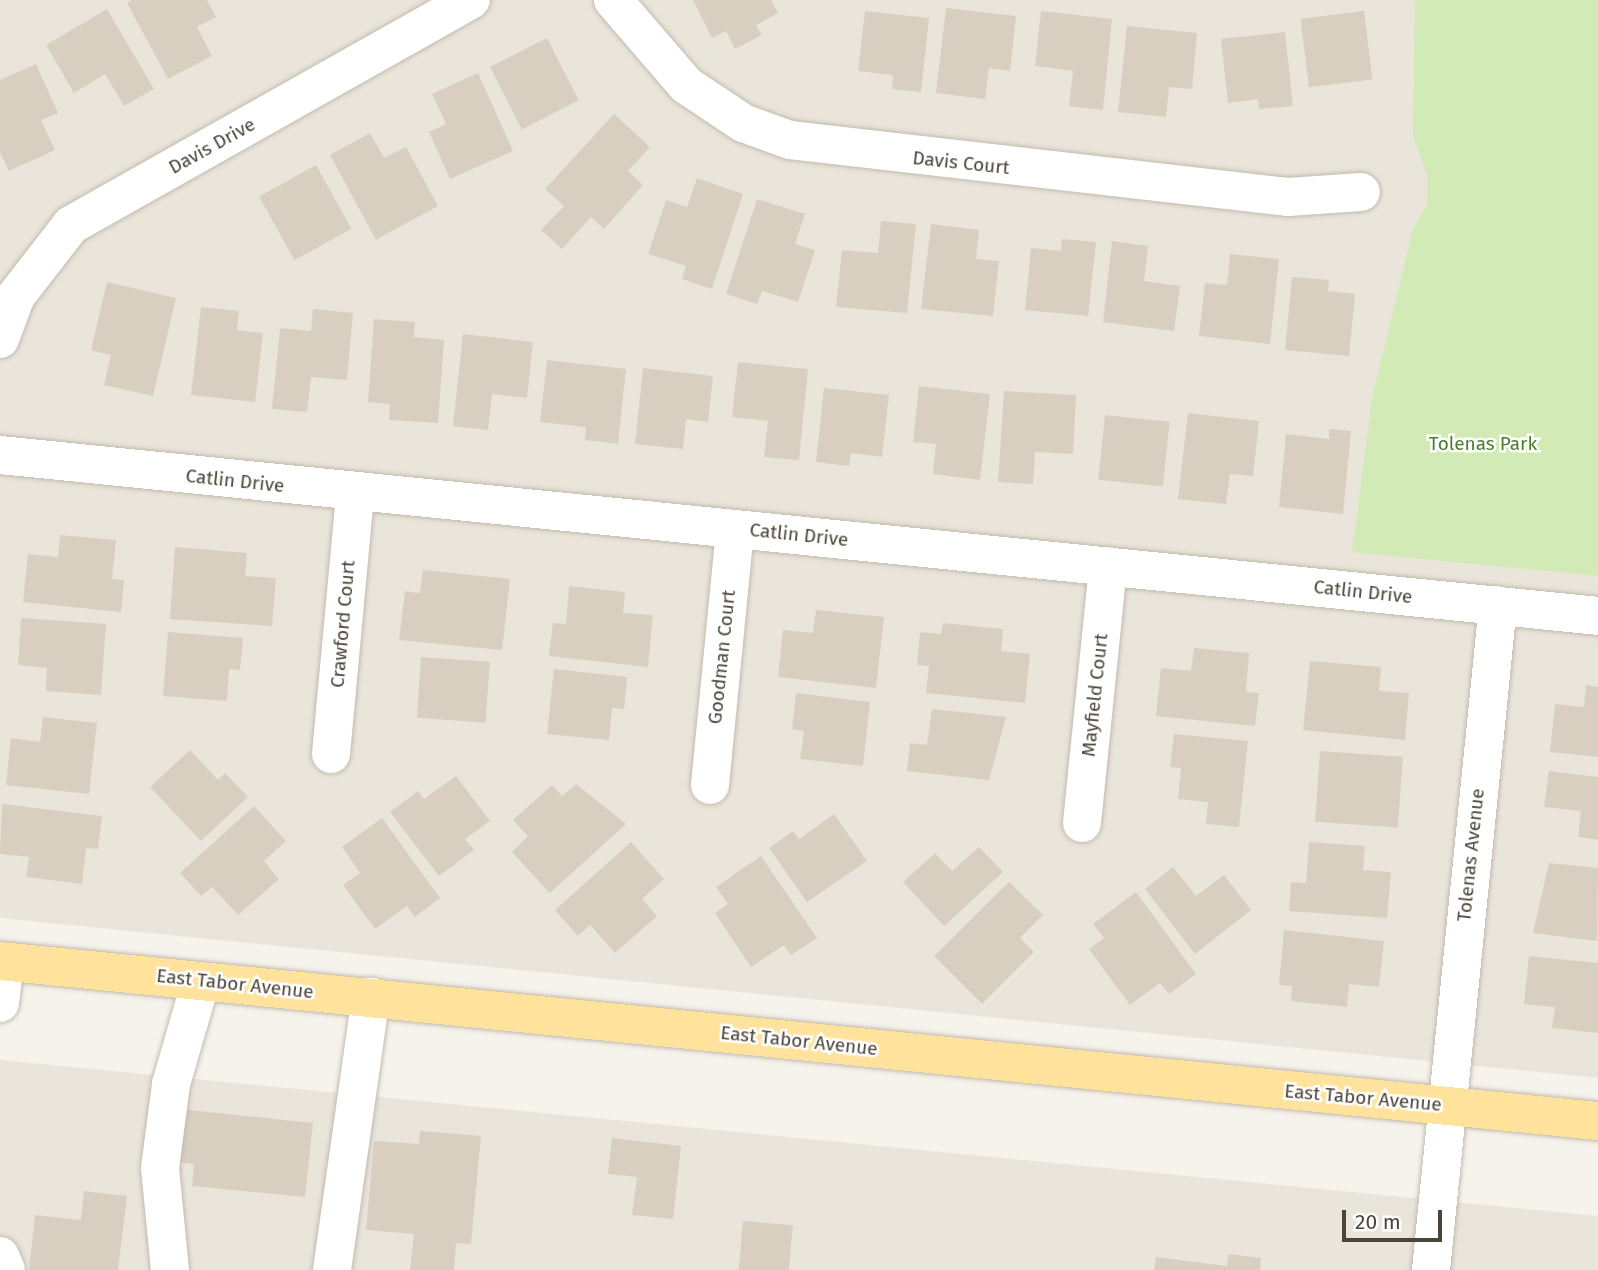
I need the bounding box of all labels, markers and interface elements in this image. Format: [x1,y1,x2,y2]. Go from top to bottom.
street label: Davis Drive [165,113,259,179]
street label: Davis Court [911,147,1011,179]
park label: Tolenas Park [1429,433,1537,455]
street label: Catlin Drive [185,464,285,498]
street label: Catlin Drive [749,518,849,552]
street label: Crawford Court [326,559,360,689]
street label: Catlin Drive [1313,575,1413,609]
street label: Goodman Court [704,589,740,725]
street label: Mayfield Court [1077,632,1113,758]
street label: Tolenas Avenue [1453,787,1489,923]
street label: East Tabor Avenue [155,964,315,1004]
street label: East Tabor Avenue [719,1021,879,1061]
street label: East Tabor Avenue [1283,1080,1443,1116]
scale bar [1346,1196,1446,1240]
text: 20 m [1355,1209,1401,1235]

